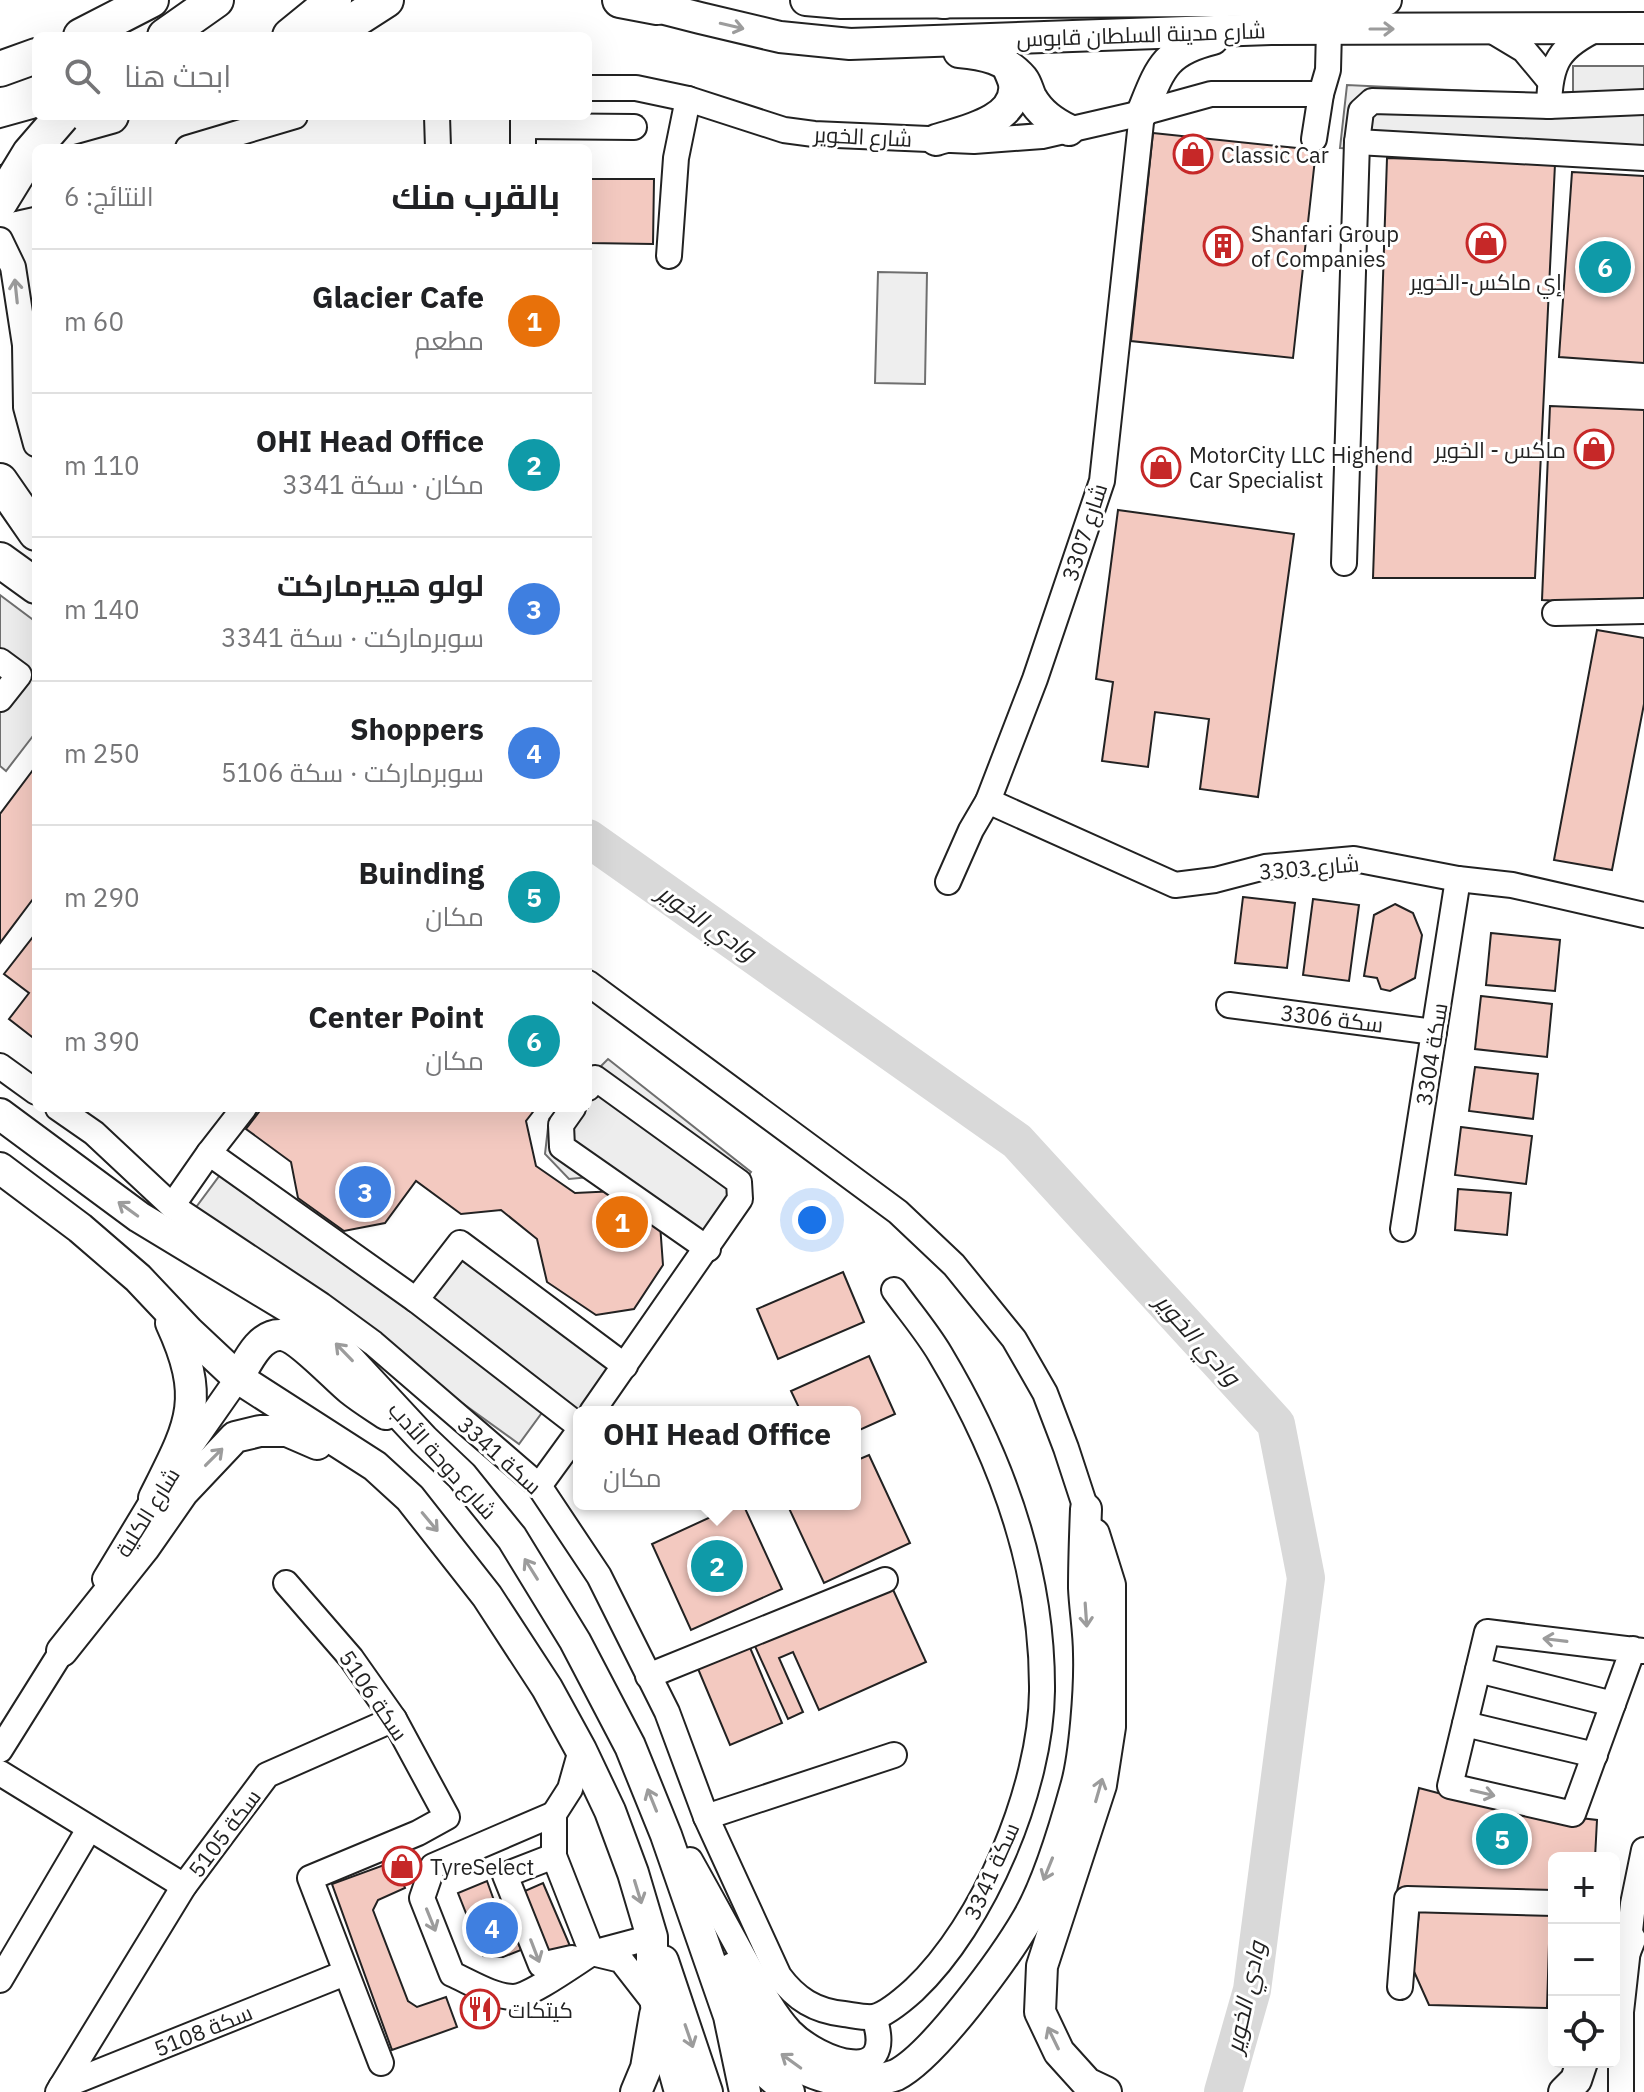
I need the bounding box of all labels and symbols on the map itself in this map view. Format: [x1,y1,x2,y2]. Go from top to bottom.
street label: شارع مدينة السلطان قابوس [1016,15,1266,54]
one-way arrow [719,19,744,34]
one-way arrow [1368,21,1395,37]
street label: شارع الخوير [811,119,913,154]
shop icon: Classic Car [1172,133,1214,175]
place label: Classic Car [1221,140,1329,169]
place label: Shanfari Group of Companies [1251,219,1399,273]
shop icon: إي ماكس-الخوير [1465,222,1507,264]
building icon: Shanfari Group of Companies [1202,225,1244,267]
pin: 6 [1579,237,1631,297]
place label: إي ماكس-الخوير [1408,267,1562,299]
one-way arrow [8,278,23,305]
shop icon: ماكس - الخوير [1573,428,1615,470]
place label: ماكس - الخوير [1433,435,1566,464]
place label: MotorCity LLC Highend Car Specialist [1189,440,1413,494]
shop icon: MotorCity LLC Highend Car Specialist [1140,446,1182,488]
street label: 3307 شارع [1055,480,1114,585]
street label: 3303 شارع [1258,848,1360,887]
water label: وادي الخوير [647,875,764,972]
street label: سكة 3306 [1279,997,1385,1039]
street label: سكة 3304 [1409,1001,1453,1107]
pin: 3 [339,1162,391,1222]
pin: 1 [596,1192,648,1252]
your location [792,1200,832,1240]
one-way arrow [117,1201,139,1217]
water label: وادي الخوير [1143,1284,1249,1396]
one-way arrow [334,1342,353,1362]
street label: شارع دوحة الأدب [382,1395,504,1526]
street label: سكة 3341 [452,1410,548,1500]
one-way arrow [204,1448,224,1467]
street label: شارع الكلية [108,1462,187,1563]
one-way arrow [420,1511,438,1532]
pin: 2 [691,1536,743,1596]
one-way arrow [523,1559,540,1581]
one-way arrow [1079,1601,1094,1628]
one-way arrow [1543,1632,1568,1647]
street label: سكة 5106 [333,1644,415,1746]
one-way arrow [1092,1778,1107,1804]
street label: سكة 5105 [181,1783,267,1883]
one-way arrow [1469,1786,1495,1801]
one-way arrow [643,1788,658,1812]
pin: 5 [1476,1809,1528,1869]
street label: سكة 3341 [957,1818,1025,1924]
shop icon: TyreSelect [381,1845,423,1887]
place label: TyreSelect [430,1852,534,1881]
one-way arrow [1040,1856,1055,1881]
one-way arrow [632,1880,647,1905]
pin: 4 [466,1898,518,1958]
one-way arrow [425,1907,439,1932]
water label: وادي الخوير [1217,1936,1277,2060]
one-way arrow [529,1938,543,1963]
restaurant icon: كيتكات [459,1988,501,2030]
place label: كيتكات [508,1995,573,2024]
street label: سكة 5108 [150,1997,256,2063]
one-way arrow [683,2024,698,2049]
one-way arrow [1045,2027,1060,2051]
one-way arrow [781,2053,802,2070]

